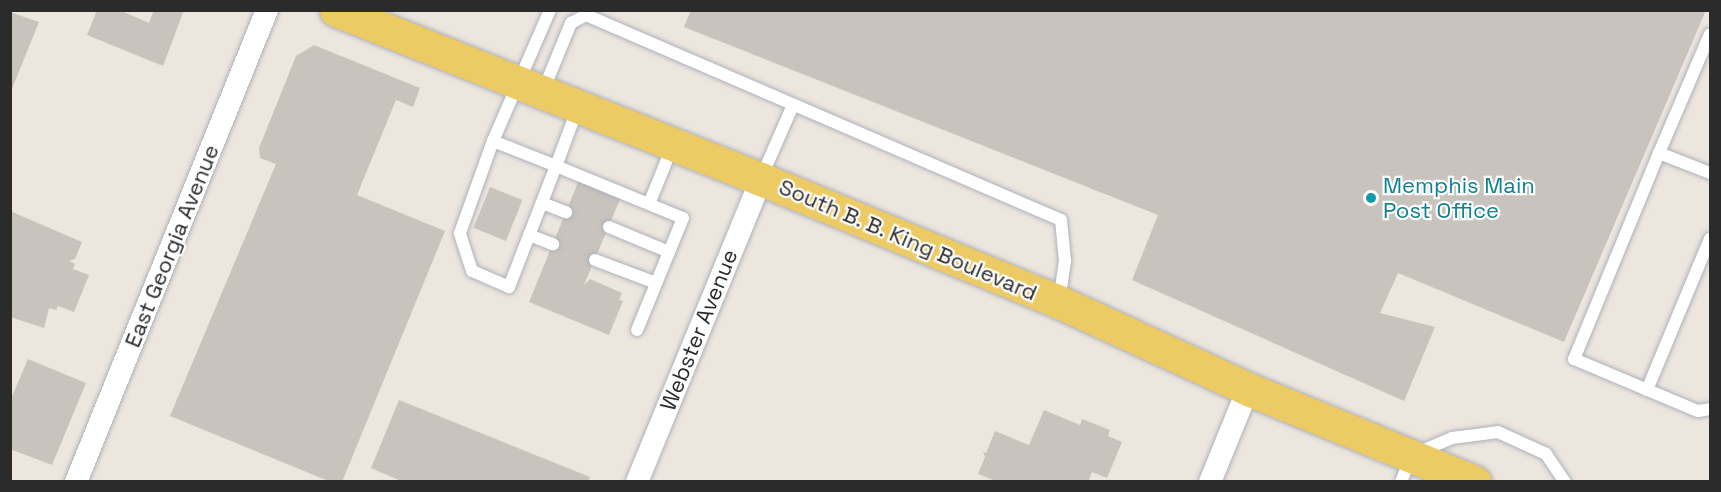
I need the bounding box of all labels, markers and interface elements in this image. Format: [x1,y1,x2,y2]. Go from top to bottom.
street label: East Georgia Avenue [119,141,225,351]
place label: Memphis Main Post Office [1383,172,1535,224]
street label: South B. B. King Boulevard [774,173,1042,307]
marker: Memphis Main Post Office [1364,191,1378,205]
street label: Webster Avenue [655,245,743,415]

